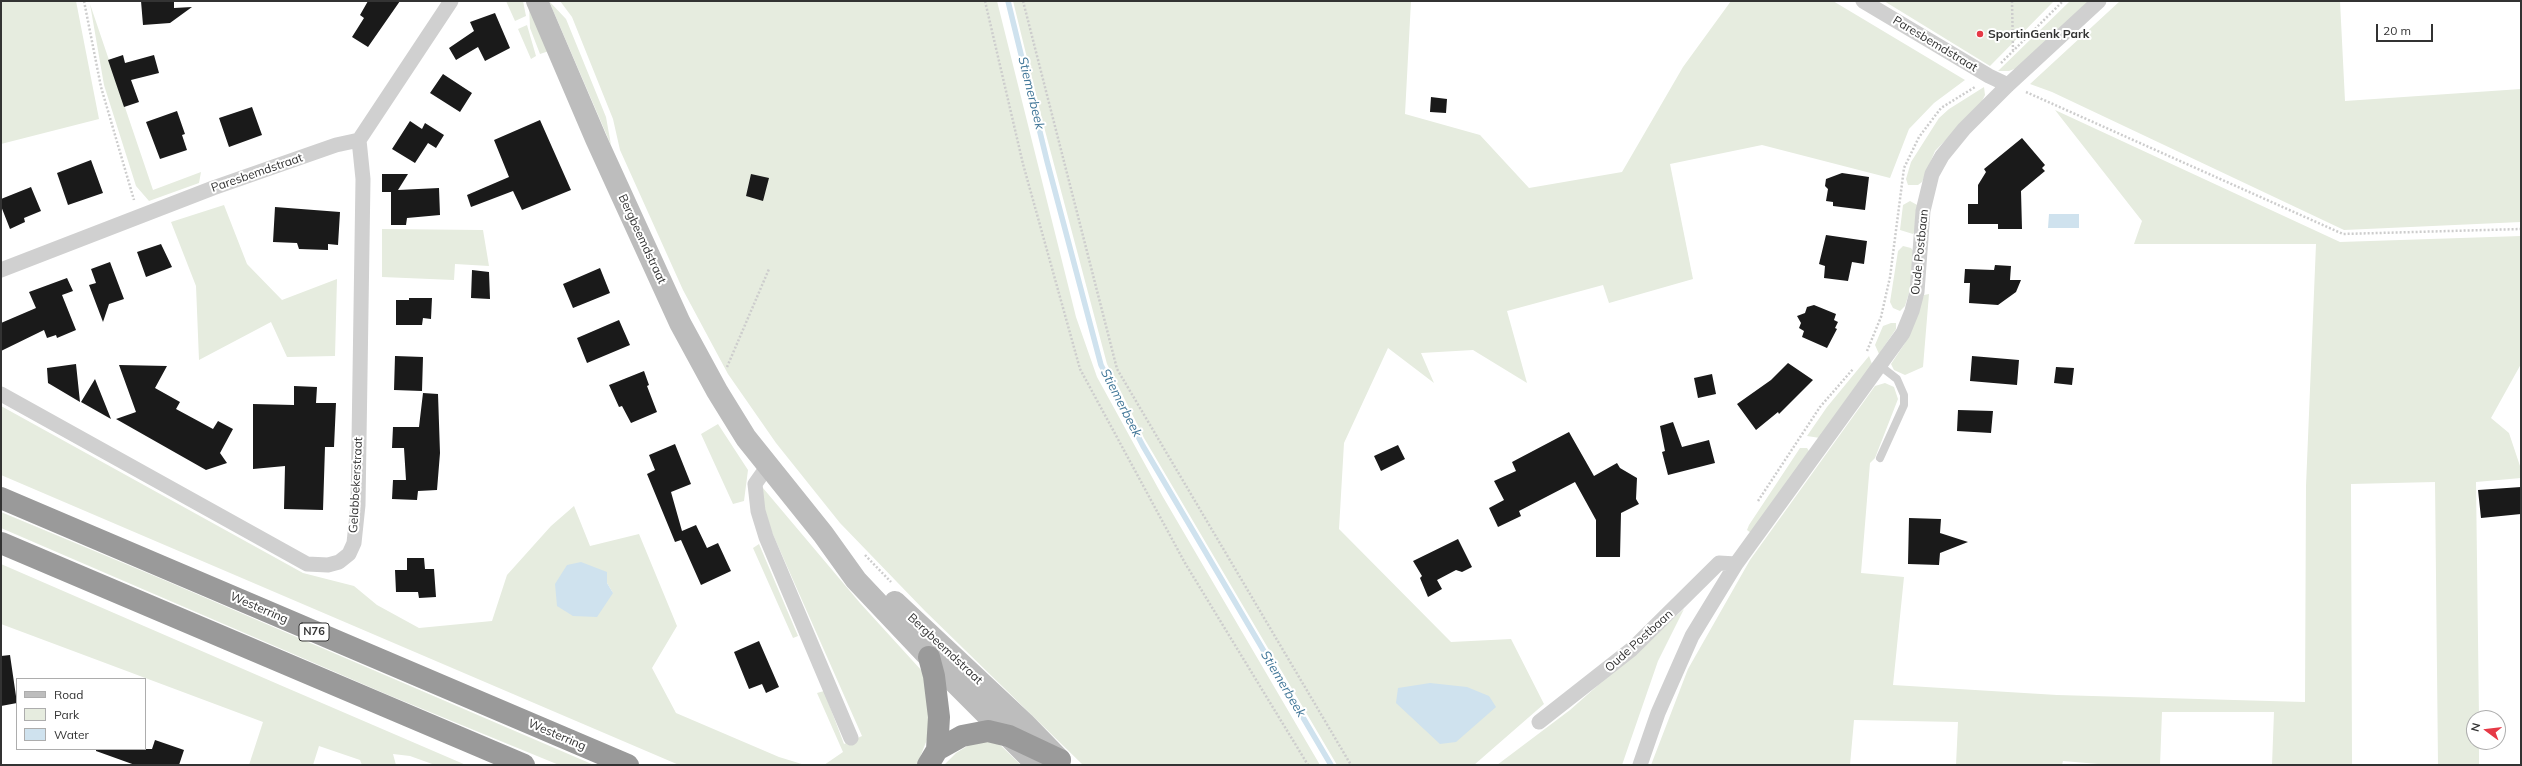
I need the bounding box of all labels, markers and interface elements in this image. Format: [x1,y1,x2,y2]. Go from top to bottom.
street label: Paresbemdstraat [1890,13,1980,75]
scale bar [2378,16,2435,42]
text: 20 m [2383,23,2411,38]
place label: SportinGenk Park [1988,27,2089,41]
marker: SportinGenk Park [1975,29,1985,39]
water label: Stiemerbeek [1014,55,1048,131]
street label: Paresbemdstraat [209,151,305,195]
street label: Bergbeemdstraat [615,192,669,286]
street label: Oude Postbaan [1908,208,1932,296]
water label: Stiemerbeek [1097,366,1145,440]
street label: Gelabbekerstraat [346,437,366,533]
street label: Westerring [228,589,290,627]
street label: Oude Postbaan [1602,607,1676,675]
street label: Bergbeemdstraat [905,611,985,687]
road number: N76 [299,623,329,641]
water label: Stiemerbeek [1257,648,1309,720]
legend [16,678,146,750]
text: Road [54,687,83,702]
text: Park [54,707,79,722]
north arrow [2466,710,2506,750]
street label: Westerring [526,716,588,754]
text: N [2468,721,2483,733]
text: Water [54,727,89,742]

